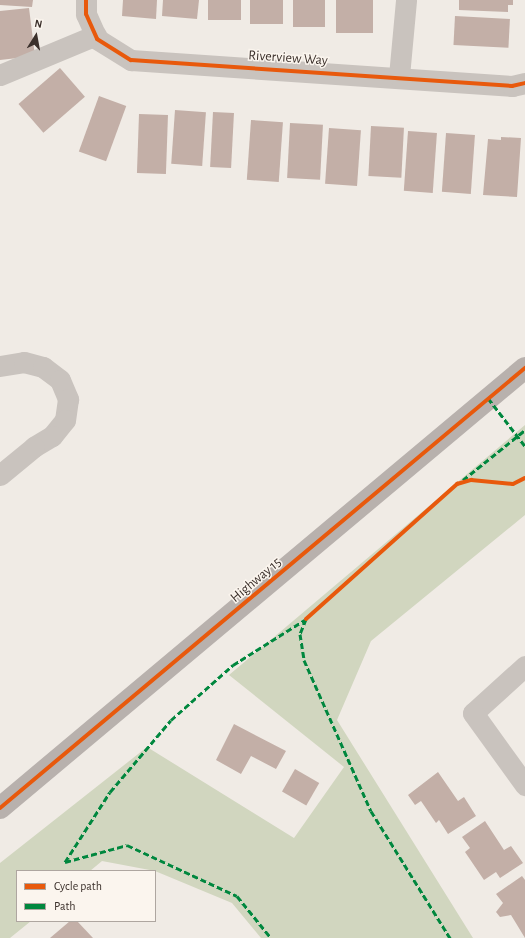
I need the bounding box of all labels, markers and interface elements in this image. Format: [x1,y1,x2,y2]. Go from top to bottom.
north arrow [16,16,56,56]
text: N [34,18,43,30]
street label: Riverview Way [248,47,328,69]
street label: Highway 15 [227,554,285,606]
legend [16,870,156,922]
text: Cycle path [54,880,102,892]
text: Path [54,900,76,912]

